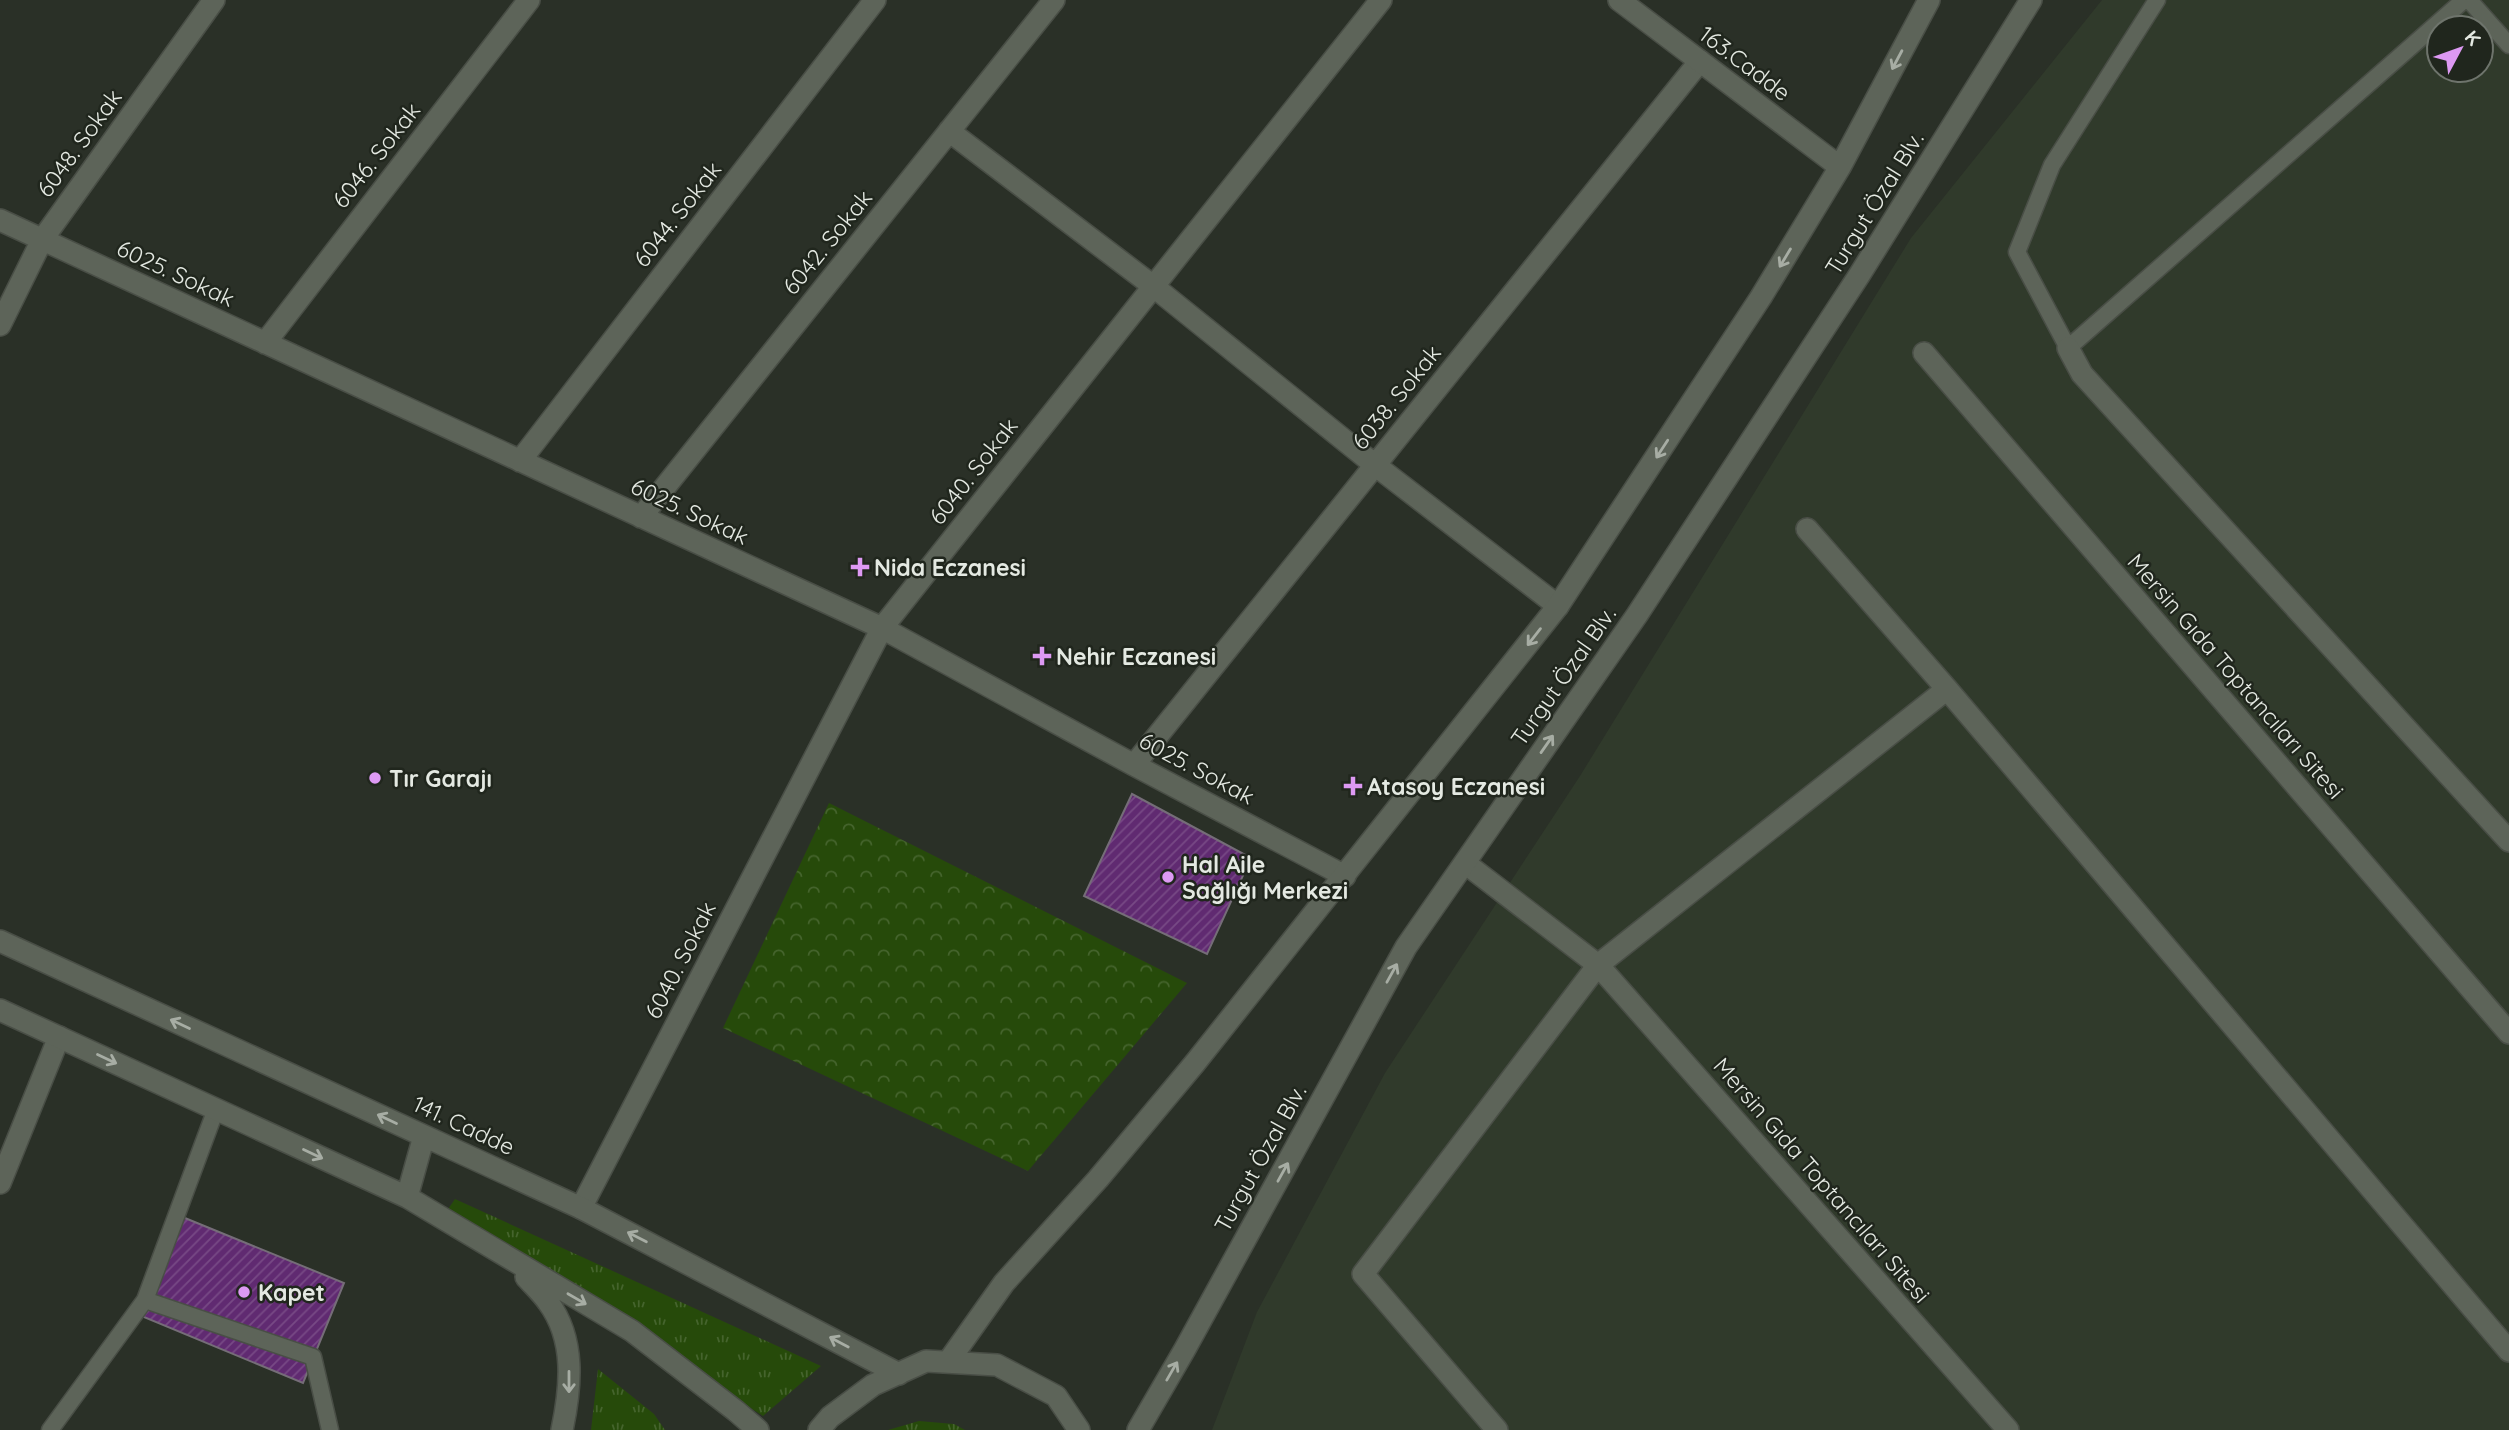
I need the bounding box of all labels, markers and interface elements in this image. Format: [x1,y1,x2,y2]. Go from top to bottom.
north arrow [2425,14,2495,84]
street label: 163.Cadde [1694,19,1796,107]
text: K [2460,25,2486,50]
one-way arrow [1890,49,1903,70]
street label: 6048. Sokak [30,83,128,203]
street label: 6046. Sokak [326,96,426,214]
street label: Turgut Özal Blv. [1818,126,1930,280]
street label: 6044. Sokak [627,155,727,273]
street label: 6042. Sokak [776,184,878,300]
street label: 6025. Sokak [113,233,239,313]
one-way arrow [1778,247,1792,267]
street label: 6038. Sokak [1345,339,1447,455]
street label: 6040. Sokak [922,412,1024,530]
one-way arrow [1654,439,1669,458]
street label: 6025. Sokak [627,471,753,551]
street label: Mersin Gıda Toptancıları Sitesi [2122,547,2350,805]
place label: Nida Eczanesi [874,553,1026,582]
marker: Nida Eczanesi [852,559,868,575]
street label: Turgut Özal Blv. [1504,600,1622,752]
one-way arrow [1526,628,1541,646]
place label: Nehir Eczanesi [1056,642,1216,671]
marker: Nehir Eczanesi [1034,648,1050,664]
street label: 6025. Sokak [1134,726,1260,810]
one-way arrow [1540,735,1554,754]
place label: Tır Garajı [389,764,492,793]
marker: Tır Garajı [367,770,383,786]
place label: Atasoy Eczanesi [1367,772,1545,801]
marker: Atasoy Eczanesi [1345,778,1361,794]
place label: Hal Aile Sağlığı Merkezi [1182,850,1348,905]
marker: Hal Aile Sağlığı Merkezi [1160,869,1176,885]
street label: 6040. Sokak [638,897,722,1023]
one-way arrow [1385,963,1399,983]
one-way arrow [170,1016,191,1030]
street label: Mersin Gıda Toptancıları Sitesi [1708,1051,1936,1309]
one-way arrow [96,1053,117,1066]
street label: Turgut Özal Blv. [1208,1079,1312,1237]
street label: 141. Cadde [409,1089,519,1161]
one-way arrow [377,1112,398,1125]
one-way arrow [302,1148,323,1161]
one-way arrow [1276,1162,1290,1183]
one-way arrow [627,1229,648,1243]
place label: Kapet [258,1278,325,1307]
marker: Kapet [236,1284,252,1300]
one-way arrow [566,1292,586,1306]
one-way arrow [829,1335,850,1348]
one-way arrow [1166,1361,1179,1382]
one-way arrow [562,1370,576,1393]

